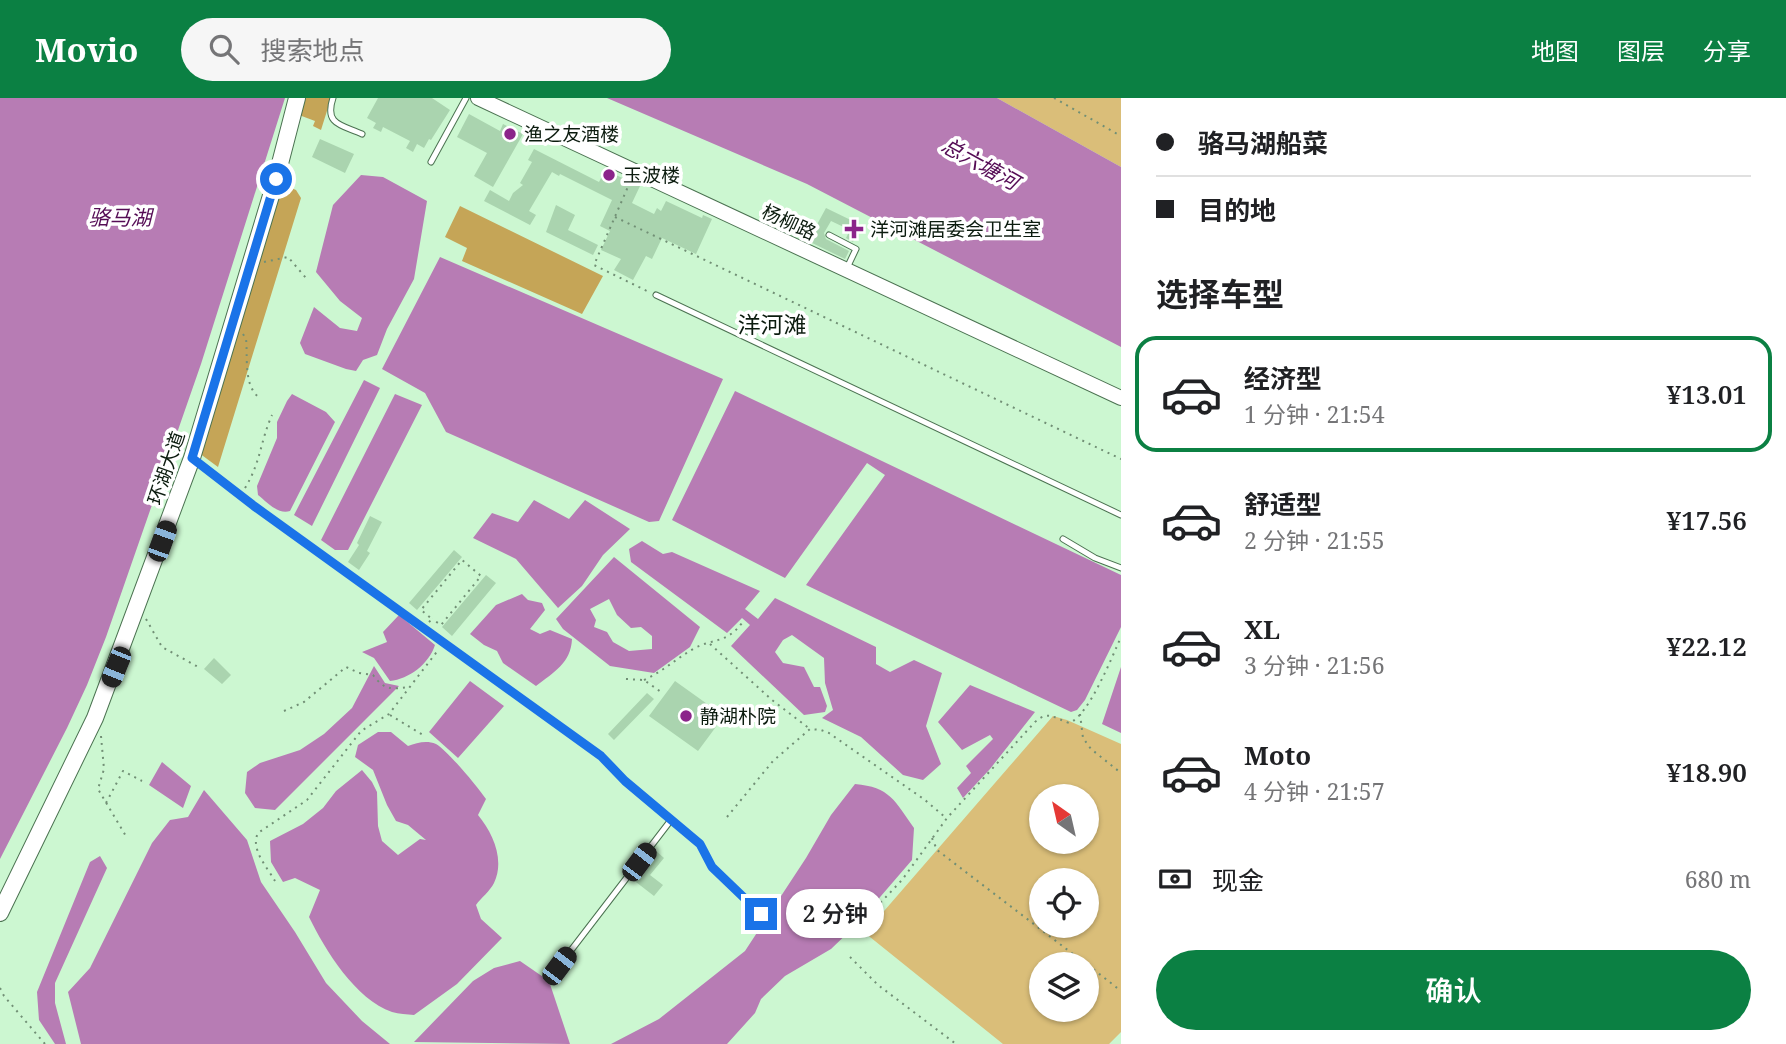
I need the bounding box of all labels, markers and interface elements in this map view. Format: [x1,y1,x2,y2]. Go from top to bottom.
search box [181,18,671,81]
text: Movio [35,27,139,72]
icon: search [205,30,243,68]
text: 搜索地点 [261,32,365,68]
text: 地图 [1531,34,1579,67]
text: 图层 [1617,34,1665,67]
text: 分享 [1703,34,1751,67]
place label: 渔之友酒楼 [524,121,619,147]
text: 骆马湖船菜 [1198,125,1328,161]
marker: 渔之友酒楼 [502,126,518,142]
water label: 总六塘河 [937,131,1028,198]
place label: 玉波楼 [623,162,680,188]
route start [260,163,292,195]
marker: 玉波楼 [601,167,617,183]
text: 目的地 [1198,192,1276,228]
street label: 杨柳路 [758,198,820,246]
water label: 骆马湖 [89,203,154,231]
place label: 洋河滩居委会卫生室 [870,216,1041,242]
marker: 洋河滩居委会卫生室 [844,219,864,239]
text: 选择车型 [1156,272,1284,315]
district label: 洋河滩 [738,308,807,340]
text: 经济型 [1244,360,1322,396]
icon: car [1160,363,1223,426]
text: ¥13.01 [1667,376,1747,412]
text: 1 分钟 · 21:54 [1244,398,1385,430]
street label: 环湖大道 [141,428,191,508]
text: 舒适型 [1244,486,1322,522]
icon: car [1160,489,1223,552]
text: ¥17.56 [1667,502,1747,538]
car [145,518,180,564]
text: 2 分钟 · 21:55 [1244,524,1385,556]
text: XL [1244,611,1280,647]
icon: car [1160,615,1223,678]
text: ¥22.12 [1667,628,1747,664]
car [99,644,134,690]
text: 3 分钟 · 21:56 [1244,649,1385,681]
place label: 静湖朴院 [700,703,776,729]
marker: 静湖朴院 [678,708,694,724]
text: Moto [1244,737,1311,773]
icon: car [1160,741,1223,804]
text: ¥18.90 [1667,754,1747,790]
text: 4 分钟 · 21:57 [1244,775,1385,807]
north arrow [1029,784,1099,854]
map controls [1029,784,1099,1022]
car [618,839,661,885]
icon: cash [1156,860,1194,898]
text: 现金 [1212,862,1264,898]
text: 680 m [1685,863,1751,895]
button: locate [1029,868,1099,938]
callout: 2 分钟 [786,890,884,938]
text: 2 分钟 [803,897,867,929]
route end [745,898,777,930]
car [538,943,581,989]
button: 确认 [1156,950,1751,1030]
button: layers [1029,952,1099,1022]

